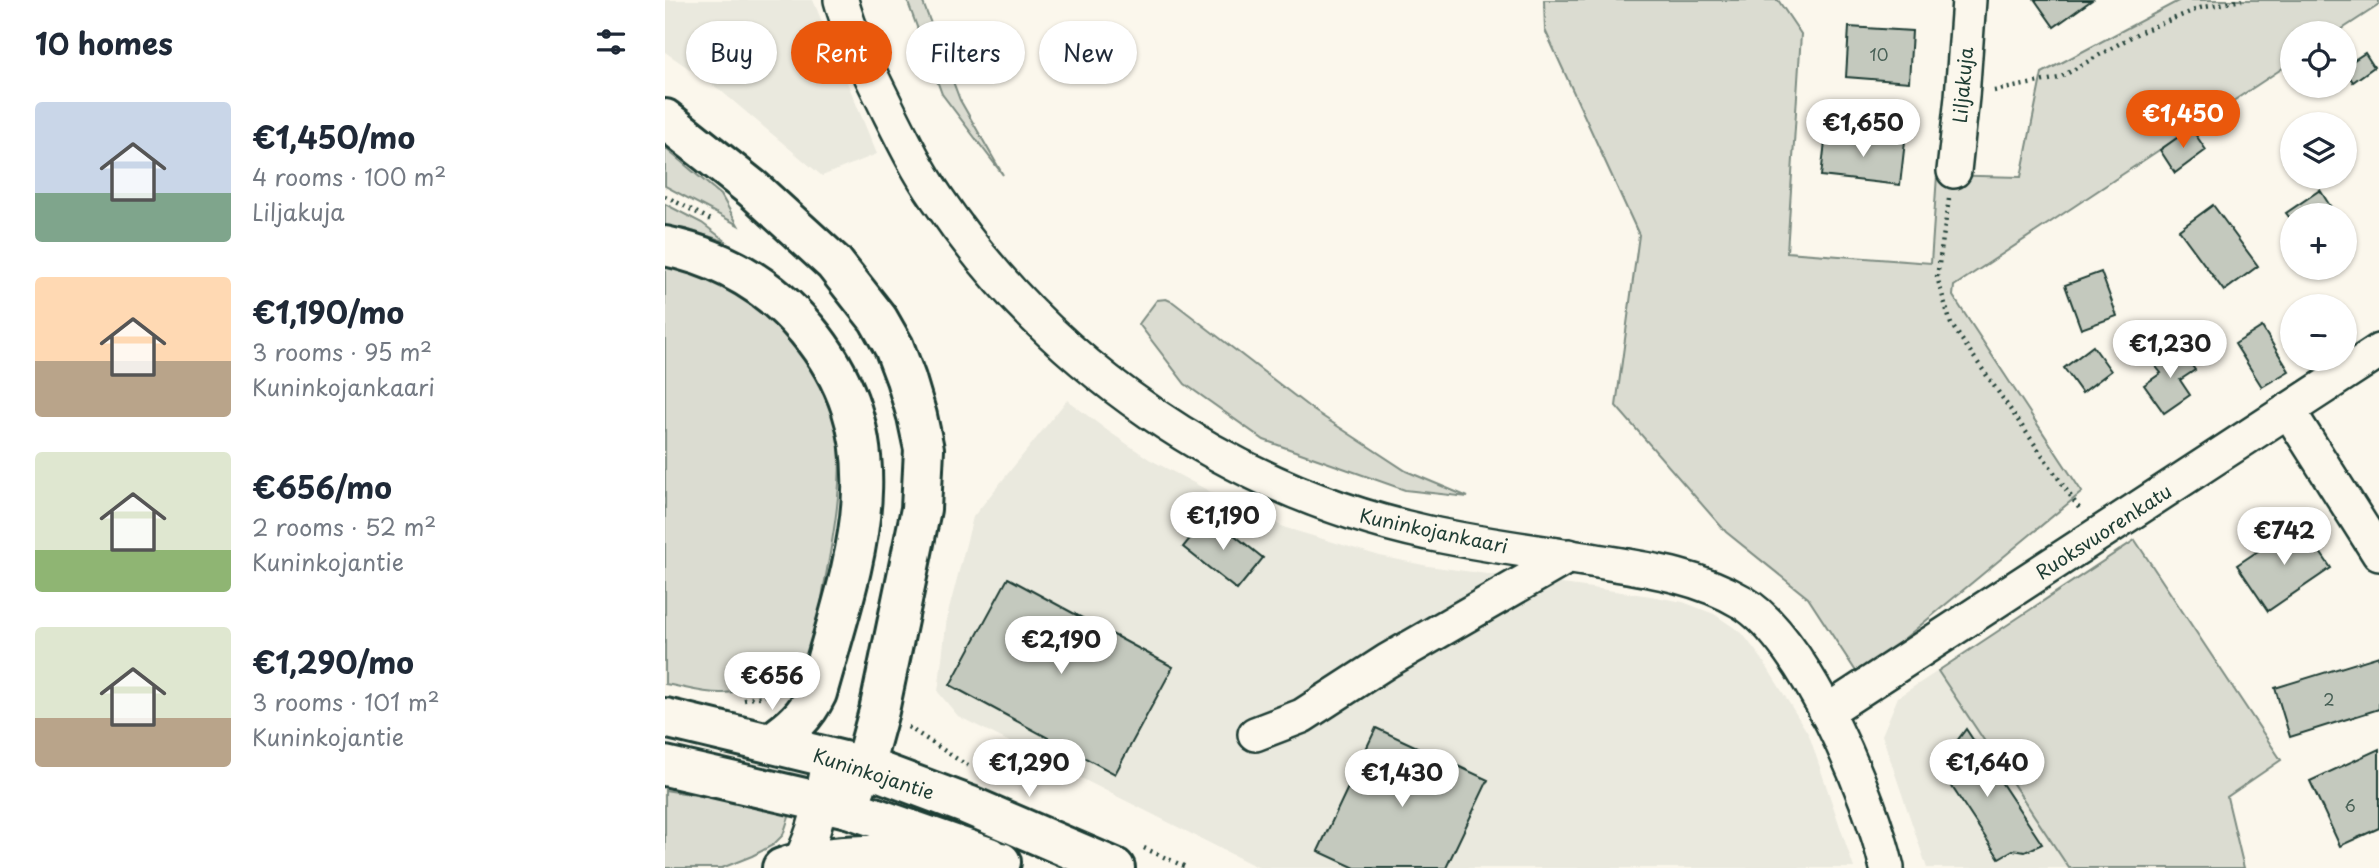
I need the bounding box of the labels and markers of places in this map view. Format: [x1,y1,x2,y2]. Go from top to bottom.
pin: €1,450 [2126,90,2240,150]
pin: €1,650 [1806,100,1920,159]
pin: €1,230 [2113,320,2227,380]
pin: €1,190 [1166,492,1280,552]
pin: €742 [2243,508,2325,567]
pin: €2,190 [1004,616,1118,676]
pin: €656 [731,652,813,712]
pin: €1,290 [972,740,1086,799]
pin: €1,640 [1930,740,2044,799]
pin: €1,430 [1345,750,1459,809]

